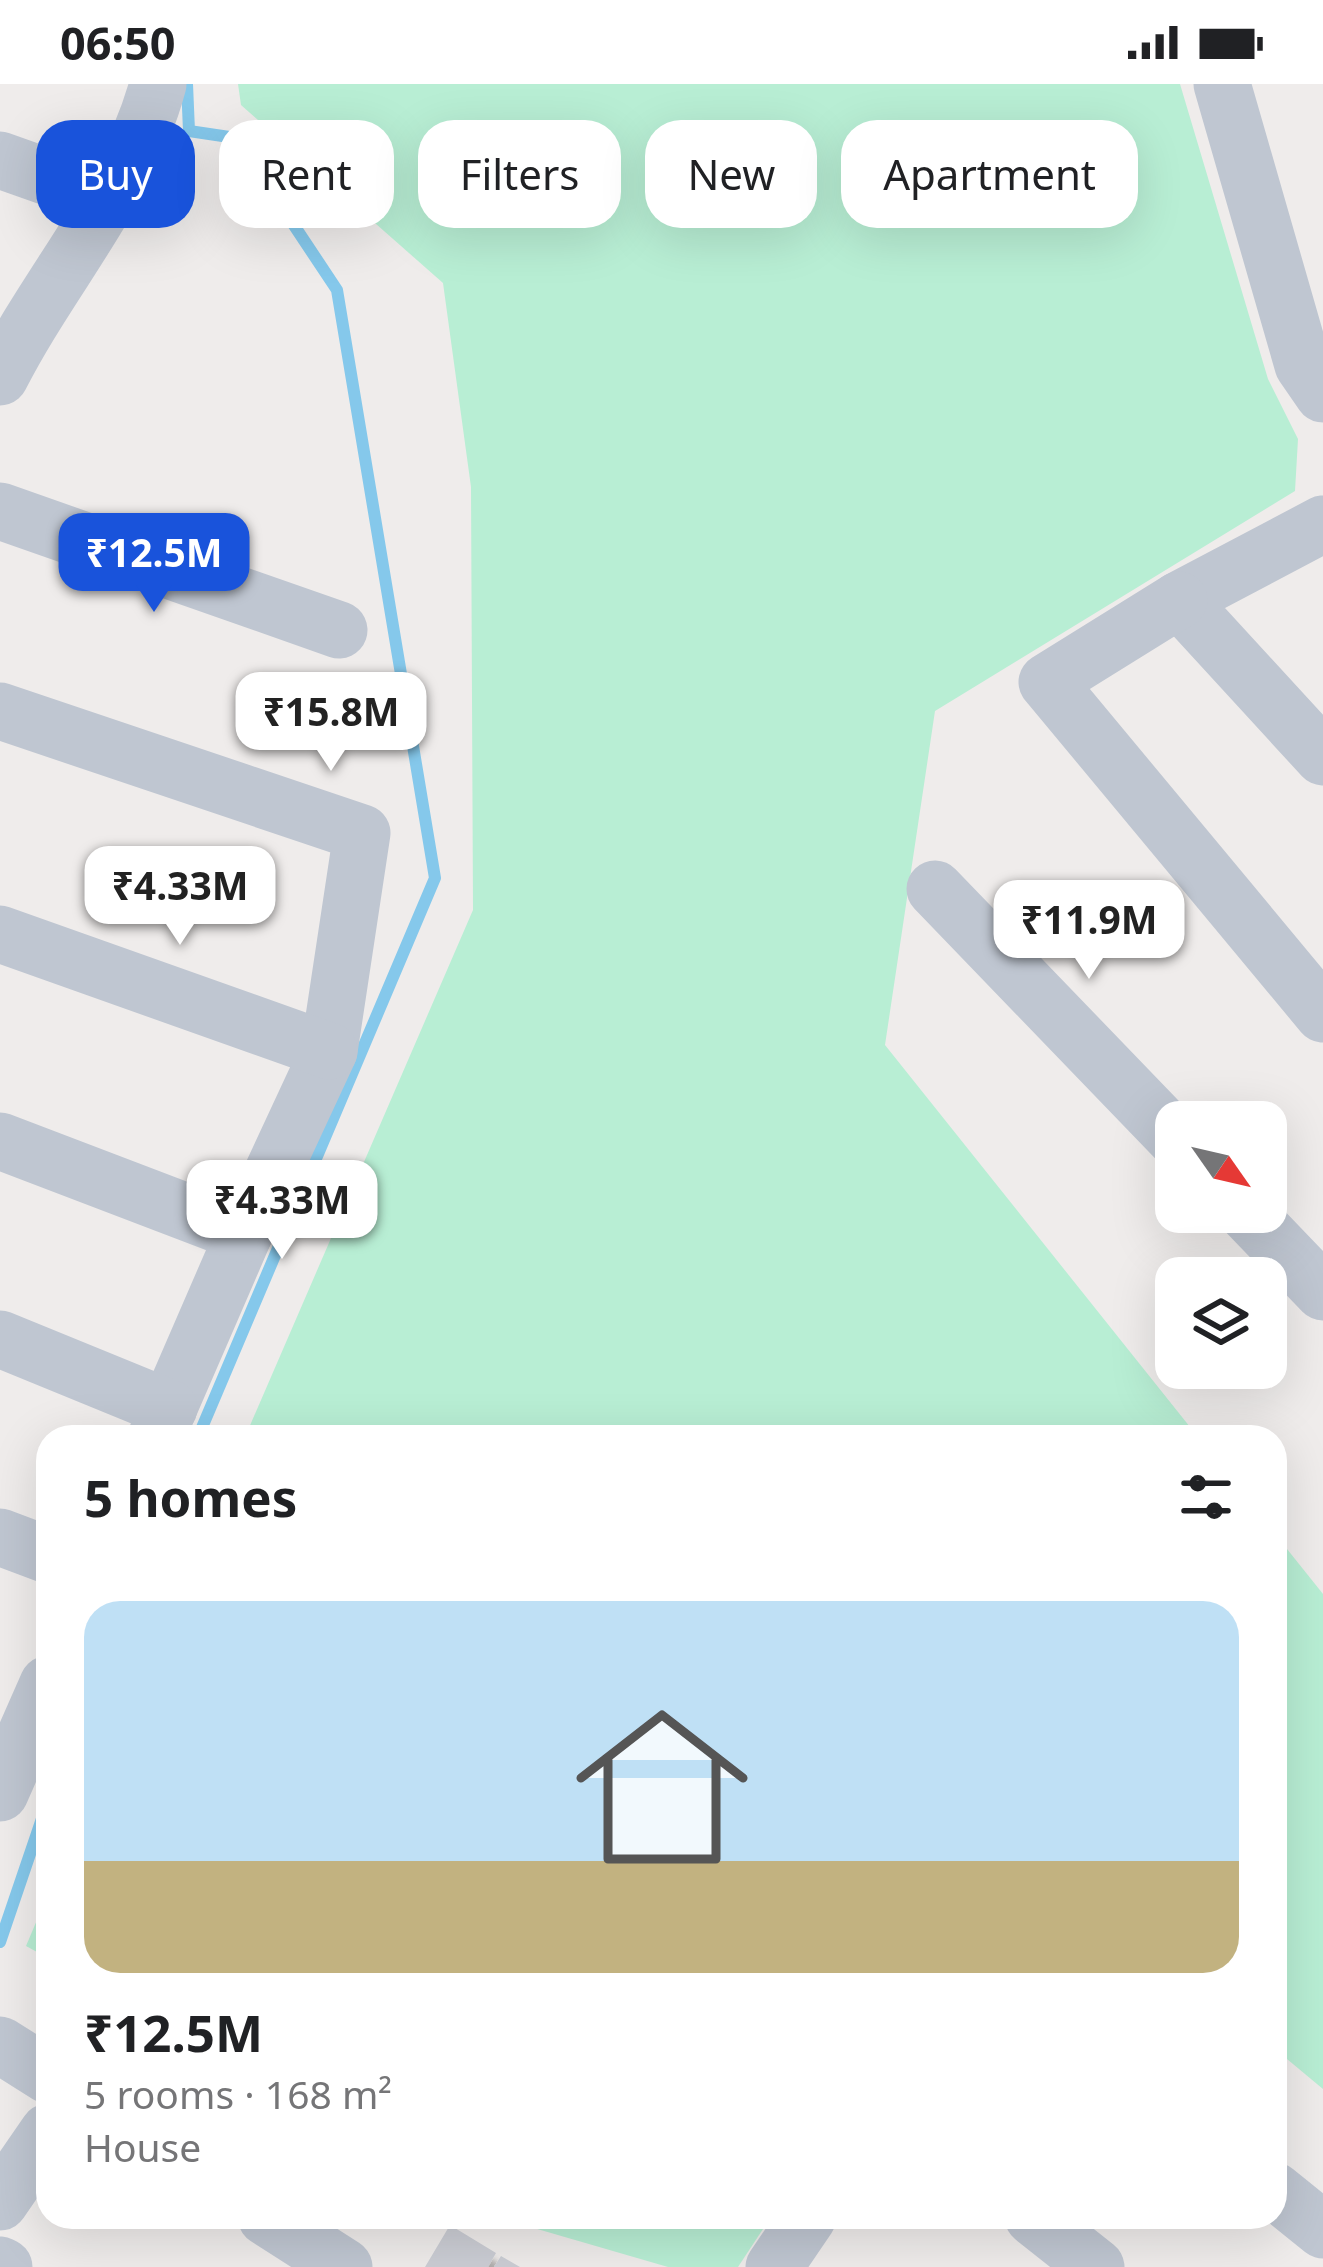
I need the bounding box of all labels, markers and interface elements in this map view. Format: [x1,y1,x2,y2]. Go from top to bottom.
text: 06:50 [60,12,176,73]
chip: Buy [36,120,195,228]
chip: Rent [219,120,394,228]
chip: Filters [418,120,621,228]
chip: New [645,120,817,228]
chip: Apartment [841,120,1138,228]
pin: ₹12.5M [56,513,252,615]
text: ₹12.5M [86,525,222,578]
pin: ₹15.8M [233,672,429,774]
text: ₹15.8M [263,684,399,737]
pin: ₹4.33M [82,846,278,948]
text: ₹4.33M [112,858,248,911]
pin: ₹11.9M [991,880,1187,982]
text: ₹11.9M [1021,892,1157,945]
north arrow [1155,1101,1287,1233]
map controls [1155,1101,1287,1389]
pin: ₹4.33M [184,1160,380,1262]
text: ₹4.33M [214,1172,350,1225]
button: layers [1155,1257,1287,1389]
text: 5 homes [84,1462,297,1532]
icon: filters [1173,1464,1239,1530]
icon: home [554,1679,770,1895]
text: ₹12.5M [84,1997,263,2067]
text: 5 rooms · 168 m² [84,2067,392,2120]
text: House [84,2120,201,2173]

